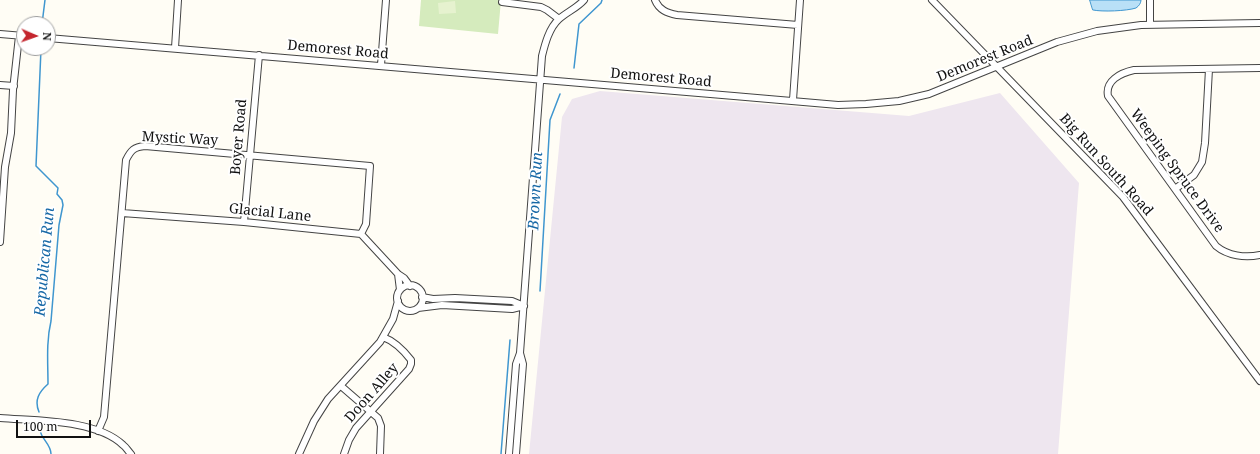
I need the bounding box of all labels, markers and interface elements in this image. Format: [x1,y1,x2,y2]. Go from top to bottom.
north arrow [16,16,56,56]
text: N [40,32,55,41]
street label: Demorest Road [935,32,1035,86]
street label: Demorest Road [287,37,389,63]
street label: Demorest Road [610,65,712,91]
street label: Boyer Road [227,98,251,176]
street label: Weeping Spruce Drive [1127,106,1227,236]
street label: Big Run South Road [1056,111,1156,219]
street label: Mystic Way [141,129,219,149]
water label: Brown Run [525,151,547,231]
street label: Glacial Lane [228,200,312,226]
water label: Republican Run [31,207,59,317]
street label: Doon Alley [342,360,402,426]
scale bar [18,412,93,438]
text: 100 m [23,418,58,435]

